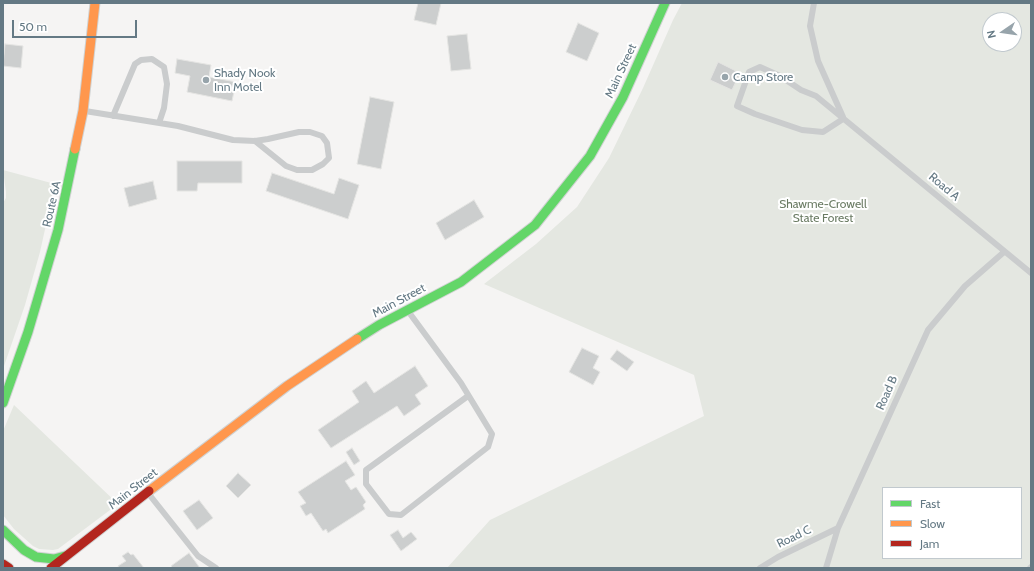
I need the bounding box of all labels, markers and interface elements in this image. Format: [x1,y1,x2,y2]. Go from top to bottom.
scale bar [14,12,139,38]
north arrow [982,12,1022,52]
text: 50 m [19,19,47,34]
text: N [984,29,999,40]
street label: Main Street [602,42,640,100]
place label: Shady Nook Inn Motel [214,66,275,94]
place label: Camp Store [733,70,793,84]
marker: Camp Store [720,72,730,82]
marker: Shady Nook Inn Motel [201,75,211,85]
street label: Road A [926,170,962,204]
street label: Route 6A [40,180,64,228]
park label: Shawme-Crowell State Forest [779,197,867,225]
street label: Main Street [370,281,428,321]
street label: Road B [873,374,901,412]
street label: Main Street [106,465,160,513]
legend [882,487,1022,559]
text: Fast [920,496,940,511]
text: Slow [920,516,945,531]
street label: Road C [775,523,813,551]
text: Jam [920,536,939,551]

